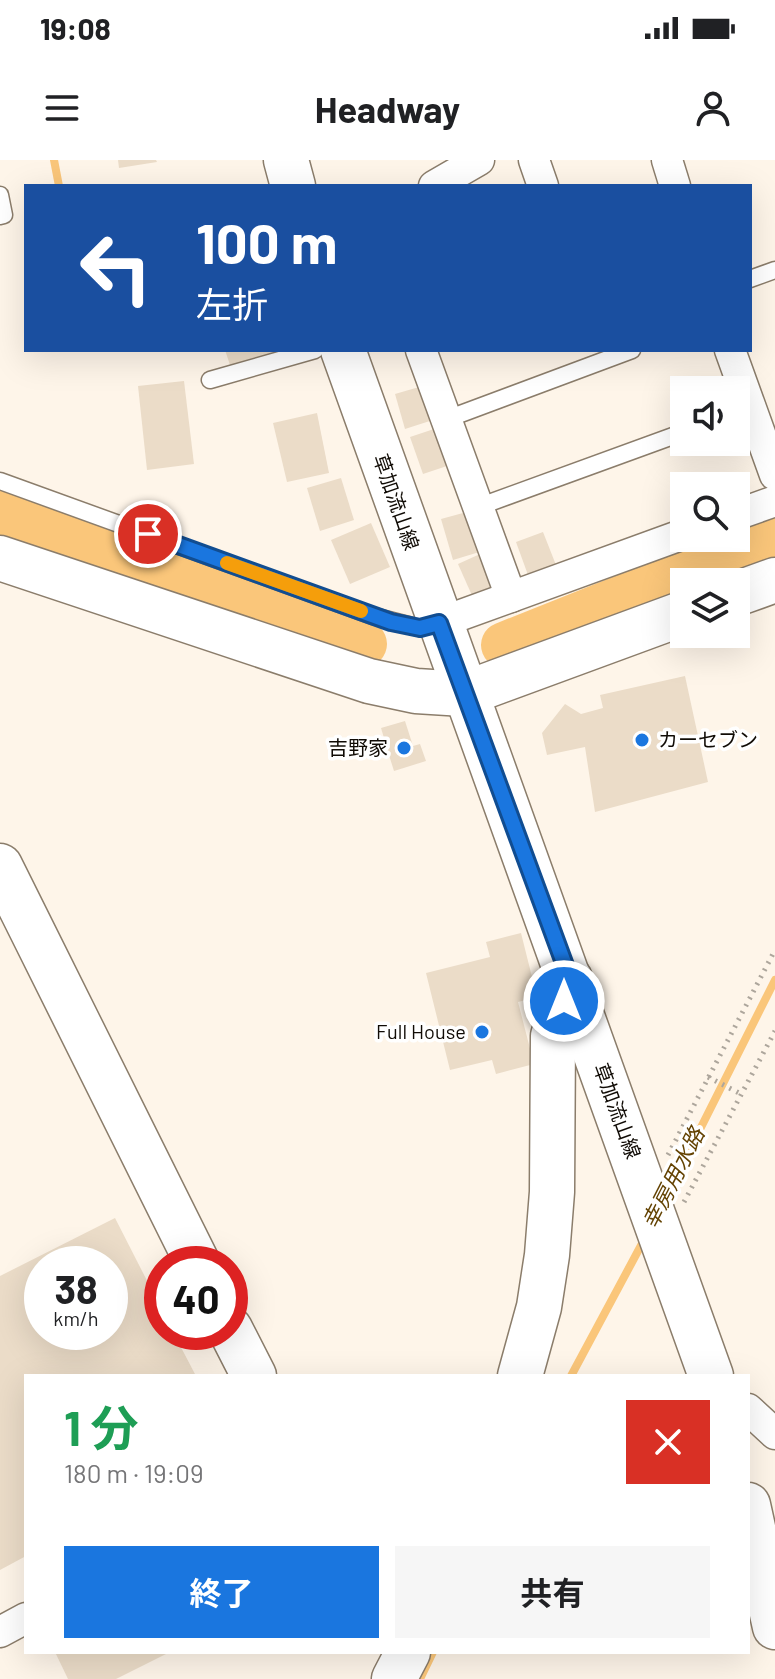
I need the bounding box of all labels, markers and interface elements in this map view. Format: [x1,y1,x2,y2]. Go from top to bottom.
text: 19:08 [40,10,111,46]
icon: menu [40,86,84,130]
icon: person [691,86,735,130]
text: Headway [315,87,460,130]
text: 100 m [196,208,338,275]
icon: left [64,216,168,320]
text: 左折 [196,282,268,325]
map controls [670,376,750,648]
button: sound [670,376,750,456]
street label: 草加流山線 [369,450,425,553]
button: search [670,472,750,552]
pin [114,500,182,568]
icon: arrive [126,512,170,556]
button: layers [670,568,750,648]
place label: カーセブン [658,727,758,751]
marker: カーセブン [633,731,651,749]
place label: 吉野家 [328,735,388,759]
marker: 吉野家 [395,739,413,757]
position arrow [522,959,606,1043]
place label: Full House [376,1019,466,1043]
marker: Full House [473,1023,491,1041]
street label: 草加流山線 [590,1060,646,1162]
water label: 幸房用水路 [636,1121,710,1232]
speed limit sign: 40 [144,1246,248,1350]
text: 38 [54,1264,98,1312]
text: km/h [53,1306,99,1330]
text: 1 分 [64,1398,139,1456]
button: close [626,1400,710,1484]
text: 180 m · 19:09 [64,1457,204,1488]
button: 終了 [64,1546,379,1638]
button: 共有 [395,1546,710,1638]

